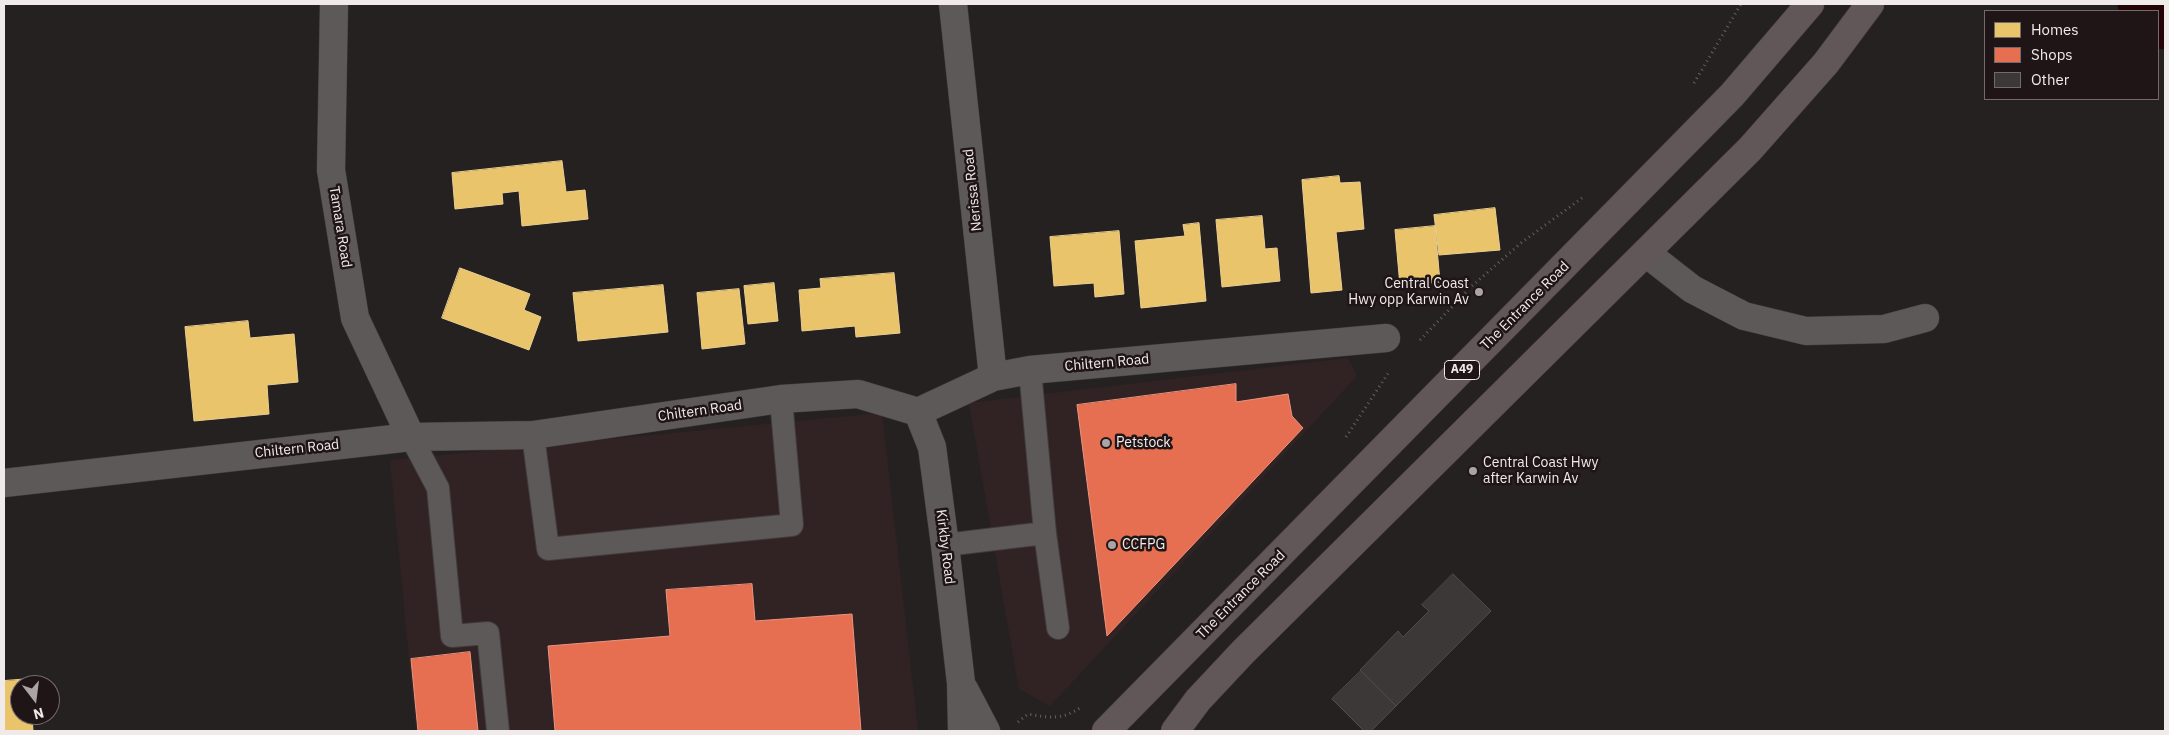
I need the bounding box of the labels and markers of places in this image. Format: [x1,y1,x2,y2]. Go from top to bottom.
place label: Central Coast Hwy opp Karwin Av [1348,276,1469,308]
marker: Central Coast Hwy opp Karwin Av [1473,286,1485,298]
place label: Petstock [1116,435,1171,451]
marker: Petstock [1100,437,1112,449]
place label: Central Coast Hwy after Karwin Av [1483,455,1598,488]
marker: Central Coast Hwy after Karwin Av [1467,465,1479,477]
place label: CCFPG [1122,537,1165,553]
marker: CCFPG [1106,539,1118,551]

